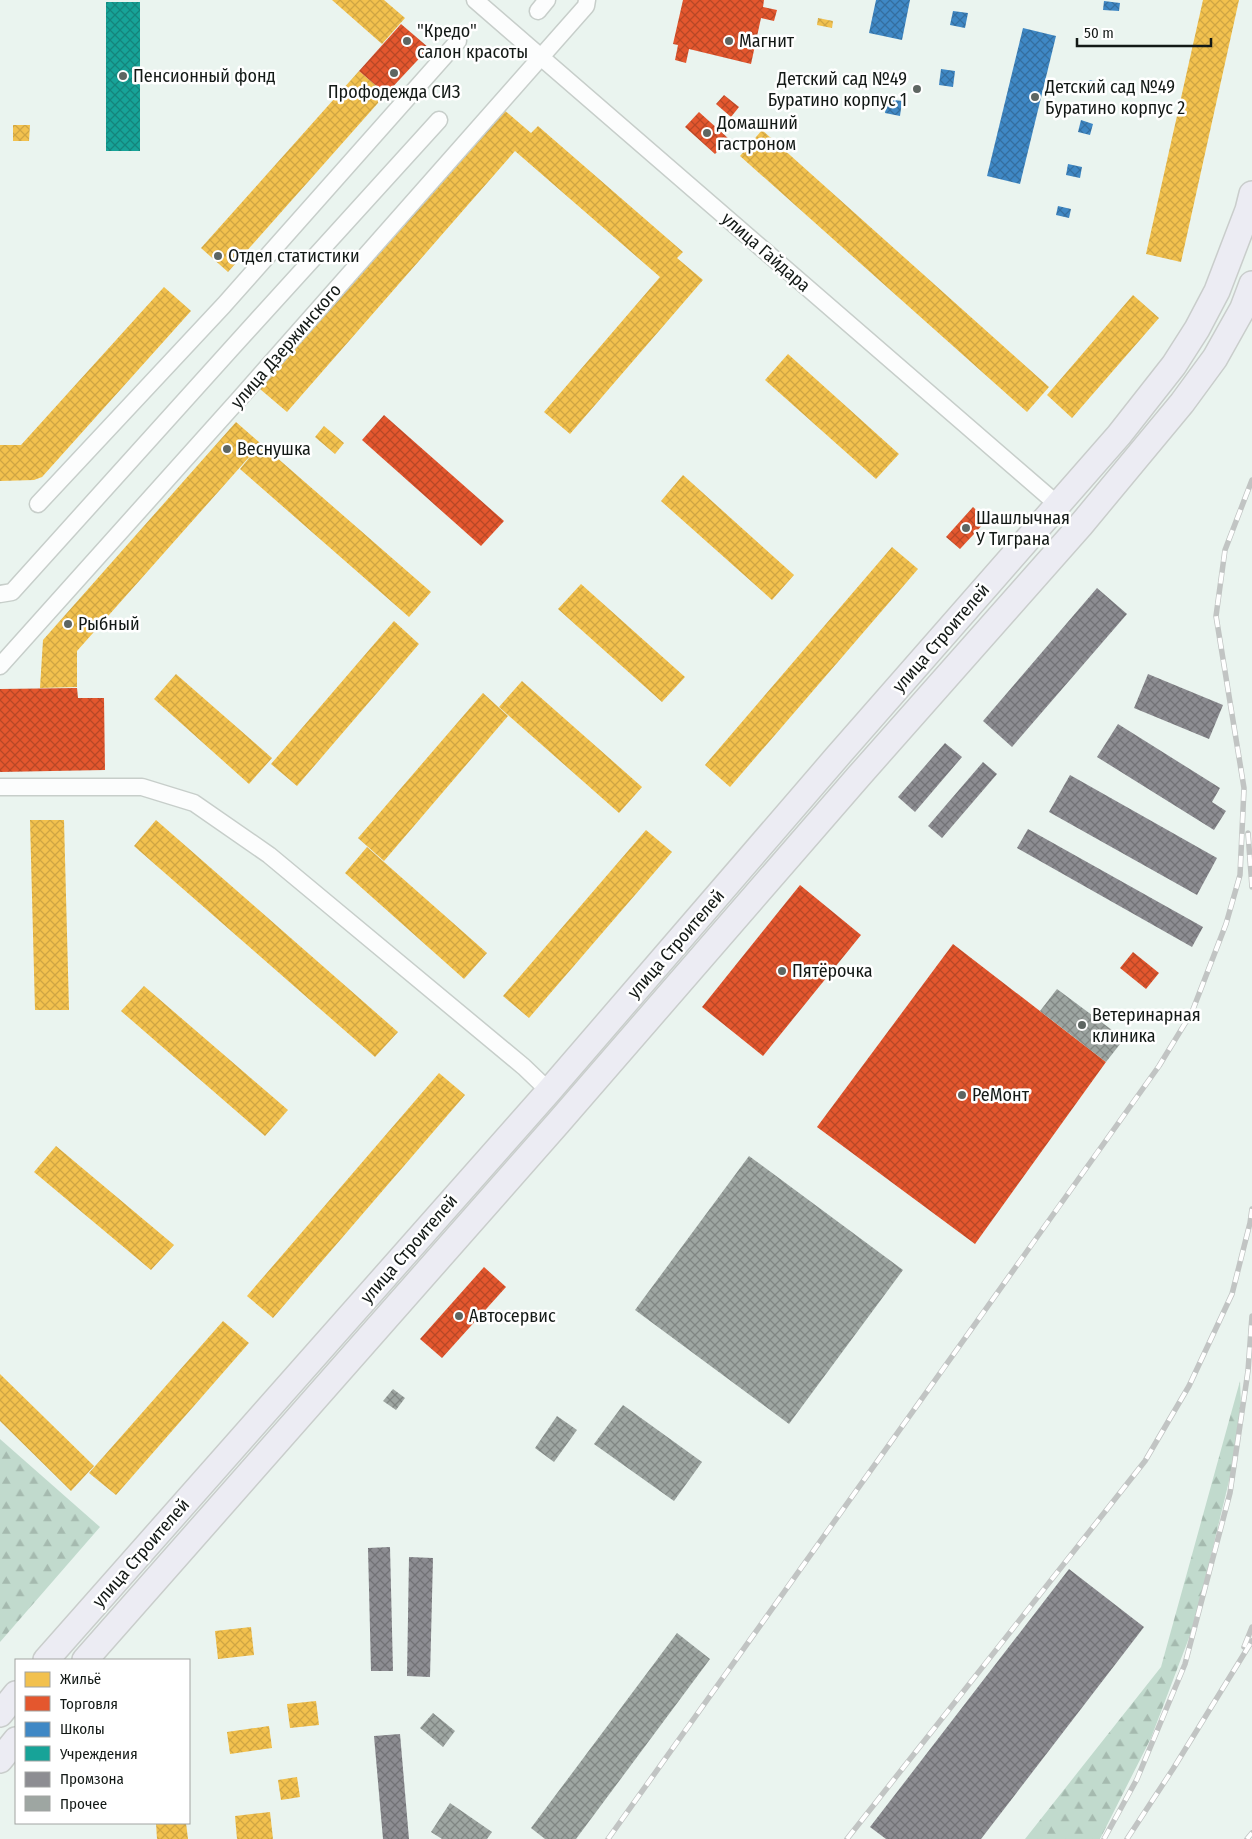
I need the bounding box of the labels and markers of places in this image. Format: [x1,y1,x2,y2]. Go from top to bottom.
place label: "Кредо" салон красоты [417,20,528,63]
place label: Магнит [739,30,795,52]
marker: "Кредо" салон красоты [401,35,413,47]
marker: Магнит [723,35,735,47]
place label: Пенсионный фонд [133,65,276,87]
marker: Профодежда СИЗ [388,67,400,79]
place label: Детский сад №49 Буратино корпус 1 [768,68,907,111]
marker: Пенсионный фонд [117,70,129,82]
place label: Детский сад №49 Буратино корпус 2 [1044,76,1185,119]
place label: Профодежда СИЗ [328,81,460,103]
marker: Детский сад №49 Буратино корпус 1 [911,83,923,95]
marker: Детский сад №49 Буратино корпус 2 [1029,91,1041,103]
place label: Домашний гастроном [716,112,798,155]
marker: Домашний гастроном [701,127,713,139]
place label: Отдел статистики [228,245,360,267]
marker: Отдел статистики [212,250,224,262]
place label: Веснушка [237,438,311,460]
marker: Веснушка [221,443,233,455]
place label: Шашлычная У Тиграна [975,507,1070,550]
marker: Шашлычная У Тиграна [960,522,972,534]
place label: Рыбный [78,613,140,635]
marker: Рыбный [62,618,74,630]
place label: Пятёрочка [792,960,873,982]
marker: Пятёрочка [776,965,788,977]
place label: Ветеринарная клиника [1092,1004,1201,1047]
marker: Ветеринарная клиника [1076,1019,1088,1031]
place label: РеМонт [972,1084,1030,1106]
marker: РеМонт [956,1089,968,1101]
place label: Автосервис [469,1305,556,1327]
marker: Автосервис [453,1310,465,1322]

